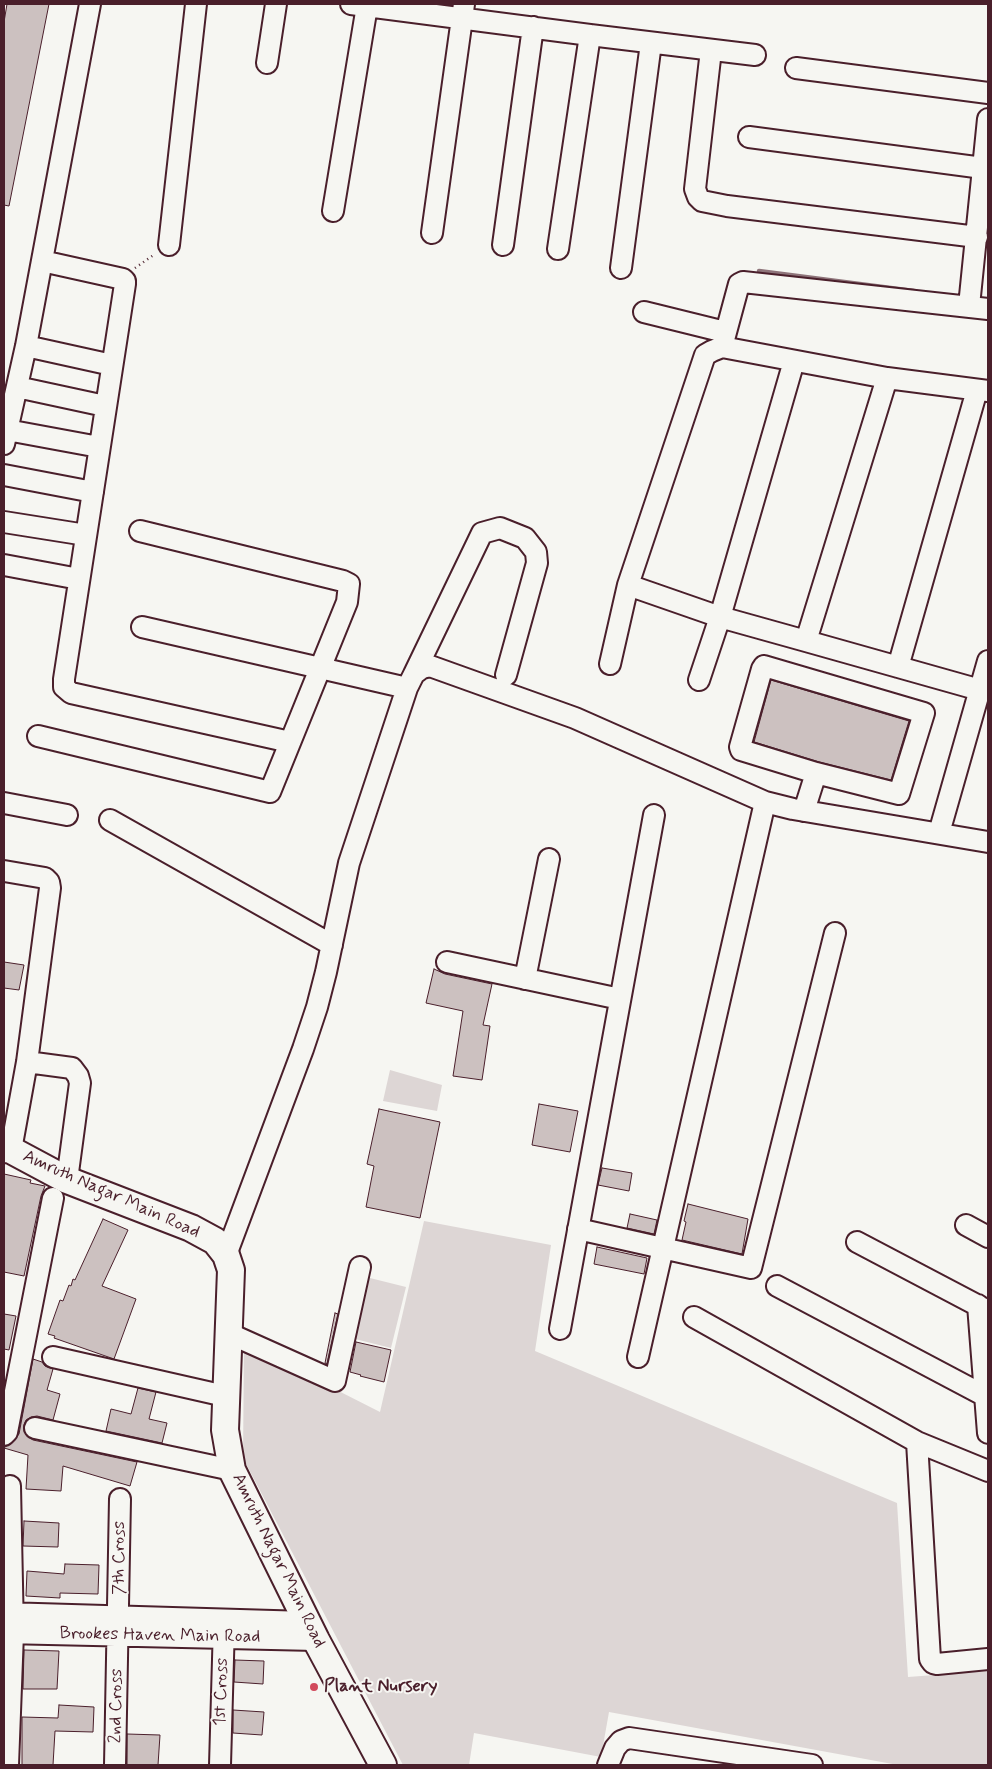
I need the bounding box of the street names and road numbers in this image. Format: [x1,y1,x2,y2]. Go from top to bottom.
street label: Amruth Nagar Main Road [19,1146,203,1244]
street label: Amruth Nagar Main Road [226,1470,330,1652]
street label: 7th Cross [109,1521,131,1595]
street label: Brookes Haven Main Road [59,1623,261,1649]
street label: 1st Cross [210,1657,234,1727]
street label: 2nd Cross [106,1668,128,1744]

